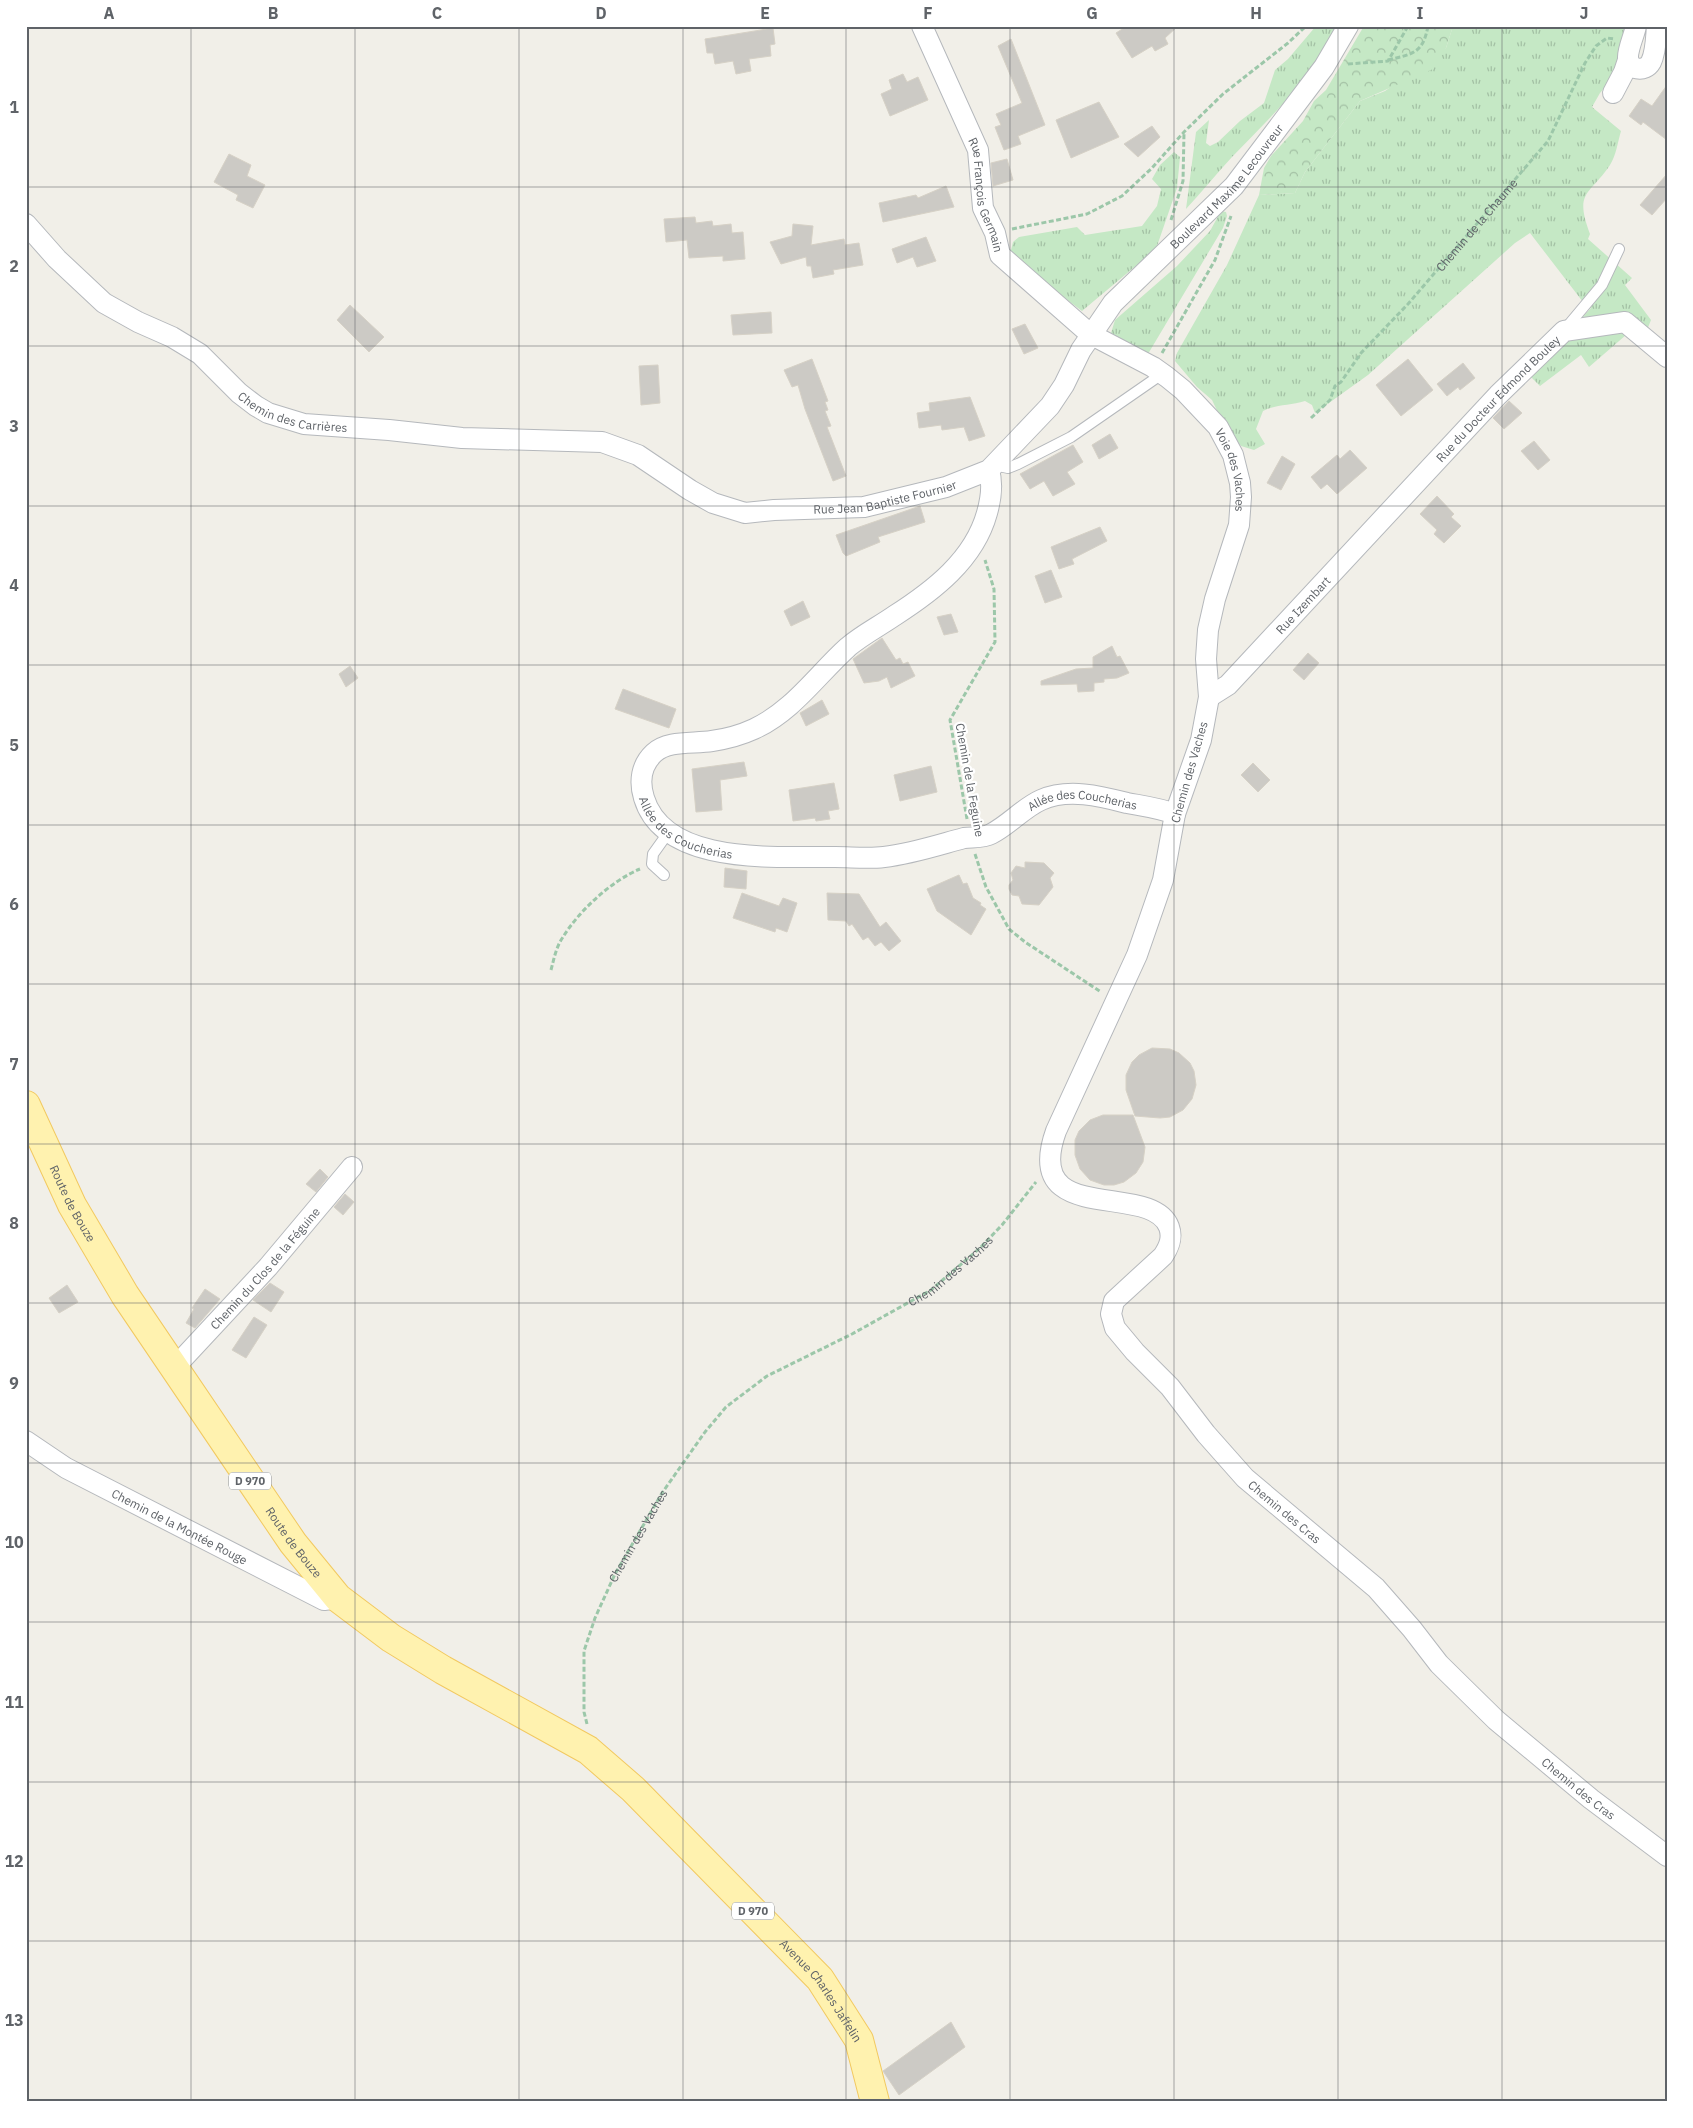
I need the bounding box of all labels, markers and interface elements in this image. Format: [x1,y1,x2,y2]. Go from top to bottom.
text: A [104,3,115,23]
text: B [268,3,279,23]
text: C [432,3,442,23]
text: D [595,3,607,23]
text: E [760,3,770,23]
text: F [923,3,933,23]
text: G [1086,3,1098,23]
text: H [1250,3,1262,23]
text: I [1417,3,1424,23]
text: J [1580,3,1588,23]
text: 1 [9,97,19,117]
street label: Boulevard Maxime Lecouvreur [1166,120,1286,252]
street label: Rue François Germain [966,135,1007,253]
street label: Chemin de la Chaume [1432,175,1520,274]
text: 2 [9,256,19,276]
street label: Rue du Docteur Edmond Bouley [1432,332,1563,465]
street label: Chemin des Carrières [235,388,348,435]
text: 3 [9,416,19,436]
street label: Voie des Vaches [1212,425,1249,512]
street label: Rue Jean Baptiste Fournier [813,476,959,516]
street label: Rue Izembart [1272,573,1333,637]
text: 4 [9,575,19,595]
street label: Chemin des Vaches [1167,719,1211,824]
street label: Chemin de la Feguine [953,722,987,839]
text: 5 [9,735,19,755]
street label: Allée des Coucherias [1024,786,1139,813]
street label: Allée des Coucherias [636,794,734,861]
text: 6 [9,894,19,914]
text: 7 [9,1054,19,1074]
street label: Route de Bouze [47,1162,100,1245]
street label: Chemin du Clos de la Féguine [207,1204,323,1332]
text: 8 [9,1213,19,1233]
street label: Chemin des Vaches [905,1232,996,1309]
text: 9 [9,1373,19,1393]
road number: D 970 [229,1472,271,1490]
street label: Chemin des Cras [1245,1477,1324,1546]
street label: Chemin de la Montée Rouge [109,1485,250,1567]
street label: Chemin des Vaches [605,1486,670,1584]
street label: Route de Bouze [263,1504,326,1581]
text: 10 [4,1532,24,1552]
text: 11 [4,1692,24,1712]
street label: Chemin des Cras [1539,1754,1619,1822]
text: 12 [4,1851,24,1871]
road number: D 970 [732,1902,774,1920]
street label: Avenue Charles Jaffelin [777,1936,866,2045]
text: 13 [4,2010,24,2030]

